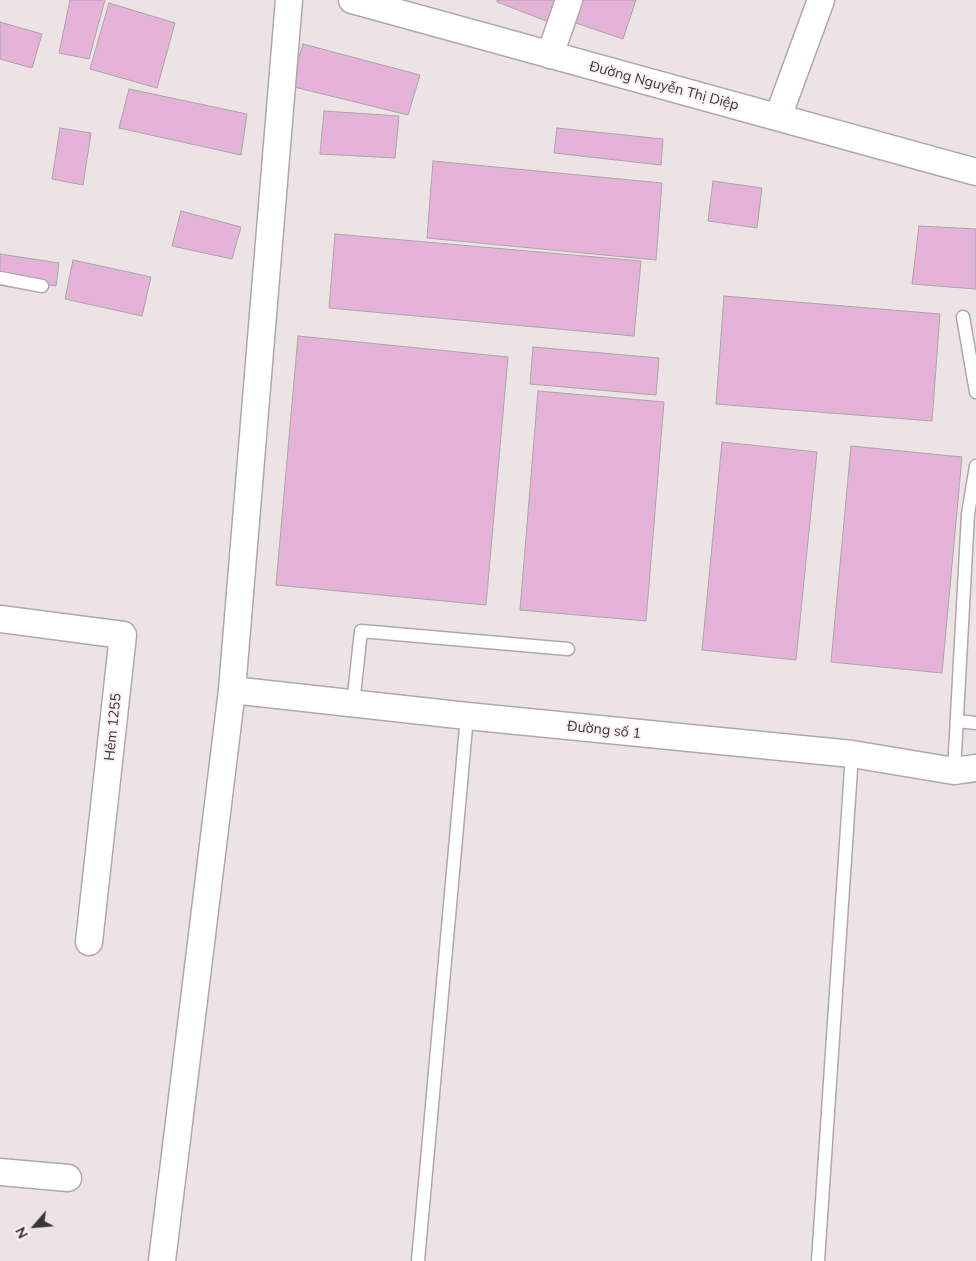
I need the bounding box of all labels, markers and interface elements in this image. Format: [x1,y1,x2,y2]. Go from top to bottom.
street label: Đường Nguyễn Thị Diệp [587,58,741,114]
street label: Hẻm 1255 [101,692,125,762]
street label: Đường số 1 [566,718,642,742]
north arrow [10,1201,60,1251]
text: N [11,1224,32,1242]

